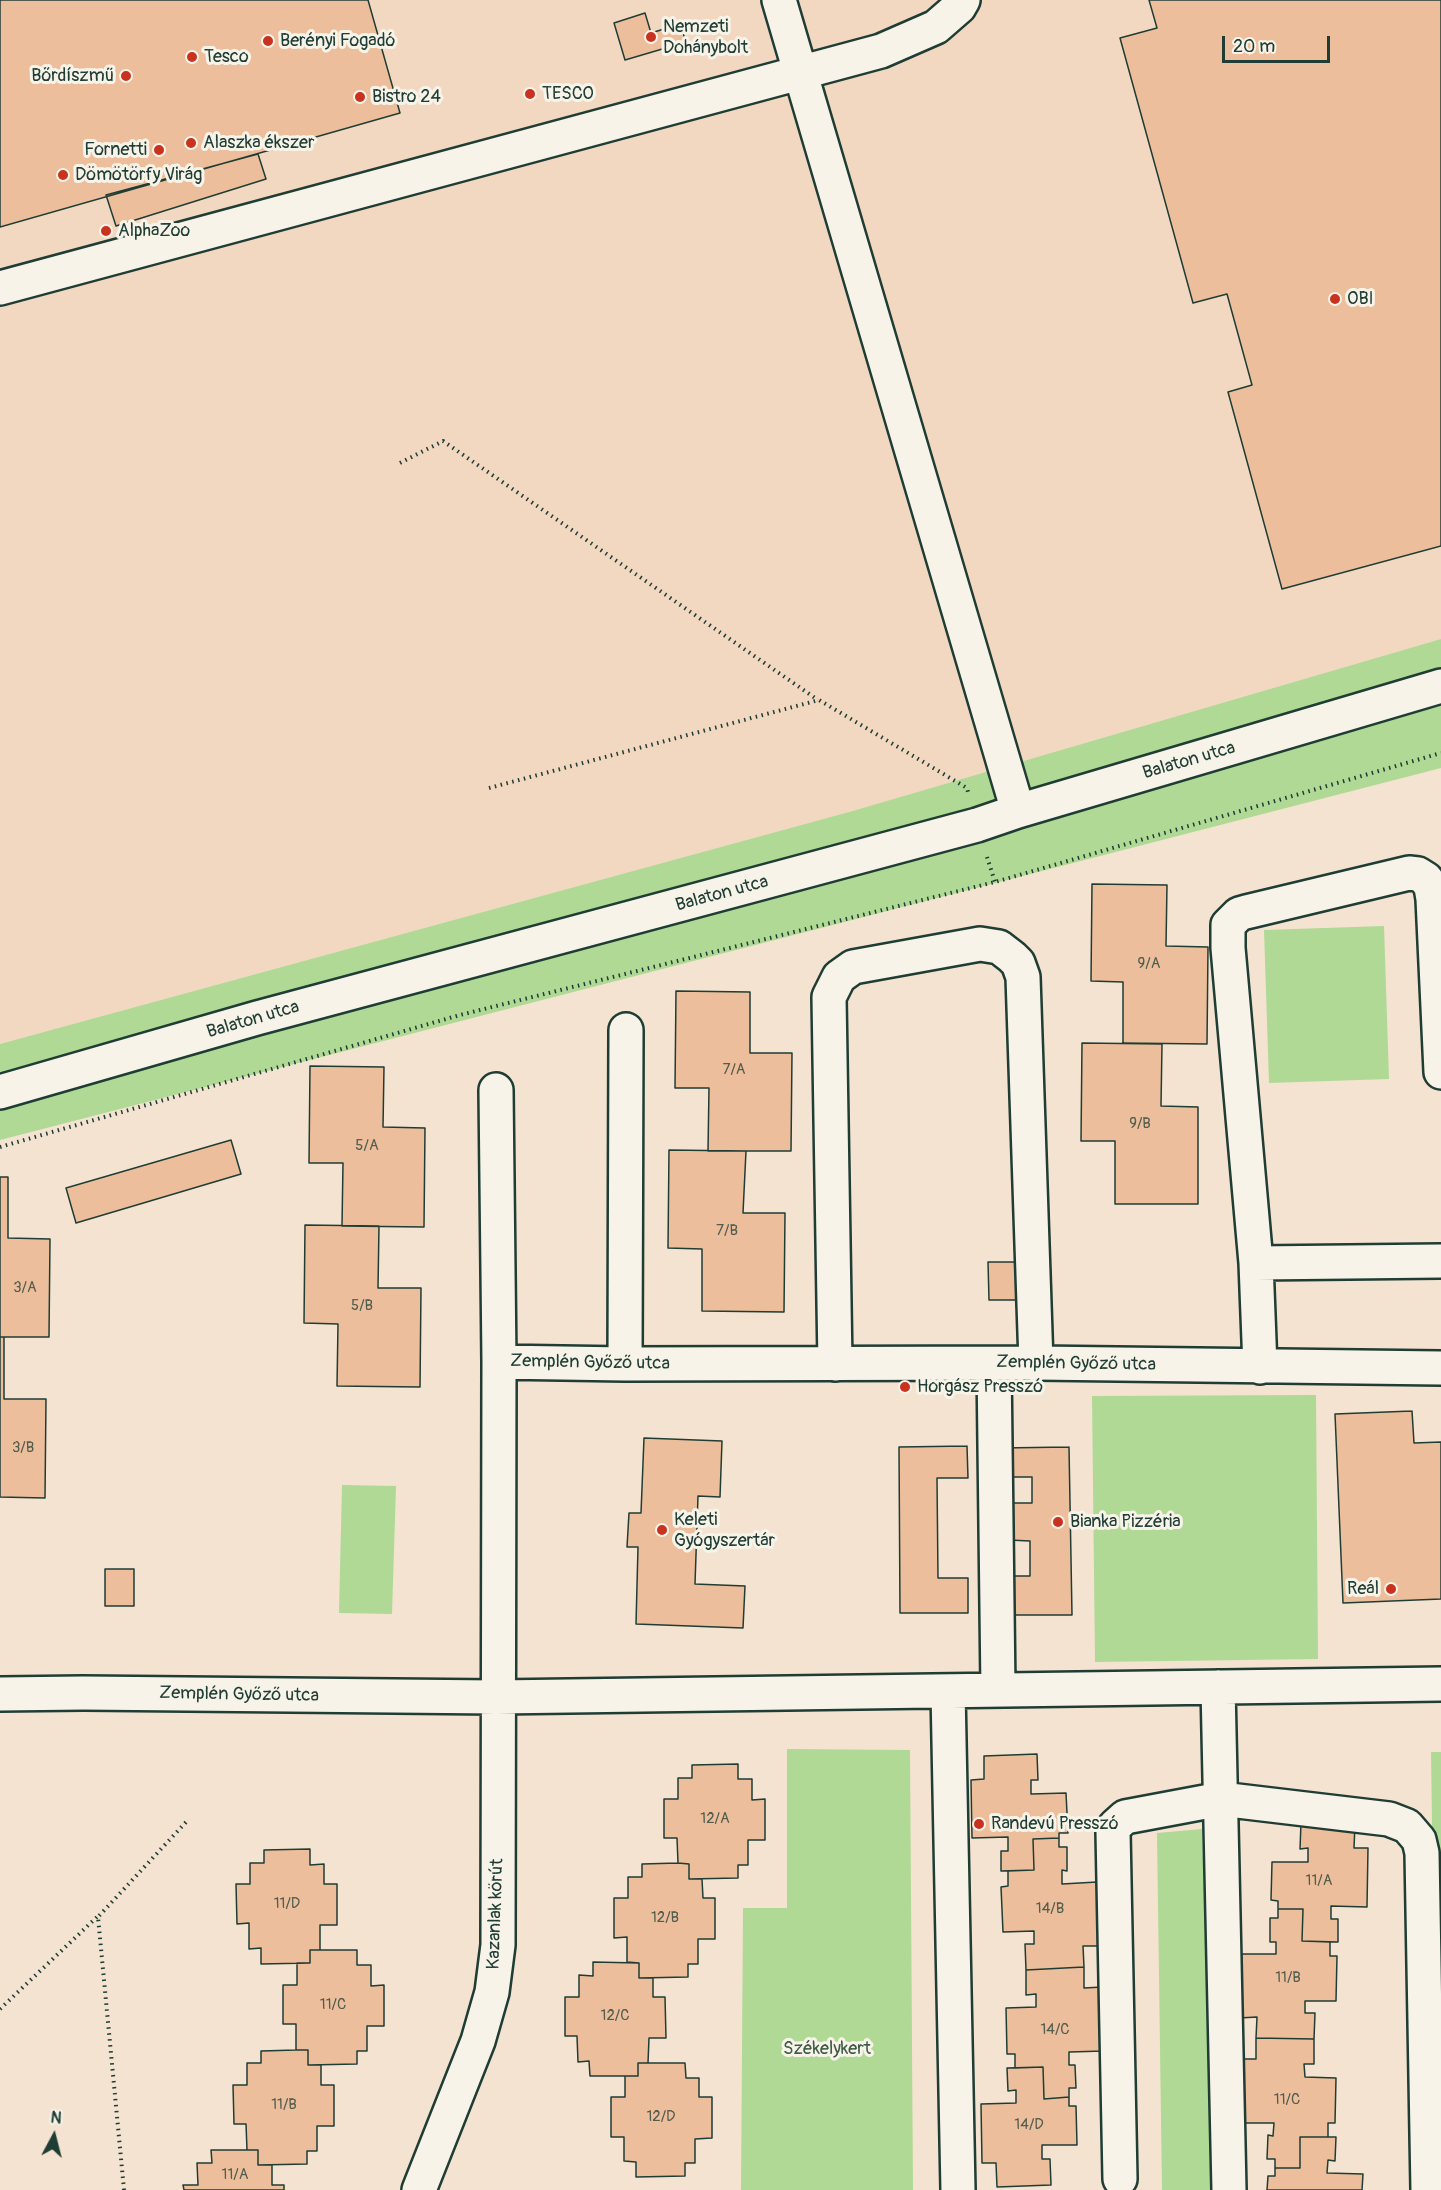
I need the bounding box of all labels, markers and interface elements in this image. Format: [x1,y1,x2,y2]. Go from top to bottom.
place label: Nemzeti Dohánybolt [663,16,748,58]
scale bar [1225,24,1333,62]
place label: Berényi Fogadó [280,30,395,52]
marker: Nemzeti Dohánybolt [644,30,658,44]
marker: Berényi Fogadó [261,34,275,48]
text: 20 m [1233,35,1275,58]
place label: Tesco [204,46,249,68]
marker: Tesco [185,50,199,64]
place label: Bőrdíszmű [31,65,114,87]
marker: Bőrdíszmű [119,69,133,83]
place label: TESCO [542,83,594,105]
place label: Bistro 24 [372,86,441,108]
marker: TESCO [523,87,537,101]
marker: Bistro 24 [353,90,367,104]
place label: Alaszka ékszer [203,132,314,154]
marker: Alaszka ékszer [184,136,198,150]
place label: Fornetti [84,139,147,161]
marker: Fornetti [152,143,166,157]
place label: Dömötörfy Virág [75,164,202,186]
marker: Dömötörfy Virág [56,168,70,182]
place label: AlphaZoo [118,220,190,242]
marker: AlphaZoo [99,224,113,238]
place label: OBI [1347,288,1374,310]
marker: OBI [1328,292,1342,306]
street label: Balaton utca [1140,737,1238,785]
street label: Balaton utca [673,871,771,917]
house number: 9/A [1138,955,1160,973]
street label: Balaton utca [204,996,302,1044]
house number: 7/A [722,1061,746,1079]
house number: 9/B [1129,1115,1151,1133]
house number: 5/A [355,1137,379,1155]
house number: 7/B [716,1222,738,1240]
house number: 3/A [13,1279,37,1297]
house number: 5/B [351,1297,373,1315]
street label: Zemplén Győző utca [510,1351,670,1375]
street label: Zemplén Győző utca [996,1352,1156,1376]
place label: Horgász Presszó [917,1376,1043,1398]
marker: Horgász Presszó [898,1380,912,1394]
house number: 3/B [12,1439,34,1457]
place label: Keleti Gyógyszertár [674,1509,775,1552]
place label: Bianka Pizzéria [1070,1511,1181,1533]
marker: Bianka Pizzéria [1051,1515,1065,1529]
marker: Keleti Gyógyszertár [655,1523,669,1537]
place label: Reál [1347,1578,1379,1600]
marker: Reál [1384,1582,1398,1596]
street label: Zemplén Győző utca [159,1683,319,1707]
house number: 12/A [700,1810,730,1828]
place label: Randevú Presszó [991,1813,1118,1835]
marker: Randevú Presszó [972,1817,986,1831]
street label: Kazanlak körút [483,1858,509,1970]
house number: 11/A [1306,1872,1332,1890]
house number: 11/D [274,1895,300,1913]
house number: 14/B [1036,1900,1064,1918]
house number: 12/B [651,1909,679,1927]
house number: 11/B [1275,1969,1301,1987]
house number: 11/C [320,1996,346,2014]
house number: 12/C [601,2007,629,2025]
house number: 14/C [1040,2021,1070,2039]
park label: Székelykert [783,2038,871,2060]
house number: 11/C [1274,2091,1300,2109]
house number: 11/B [271,2096,297,2114]
north arrow [24,2106,84,2166]
text: N [50,2108,63,2129]
house number: 12/D [646,2108,676,2126]
house number: 14/D [1014,2116,1044,2134]
house number: 11/A [222,2166,248,2184]

